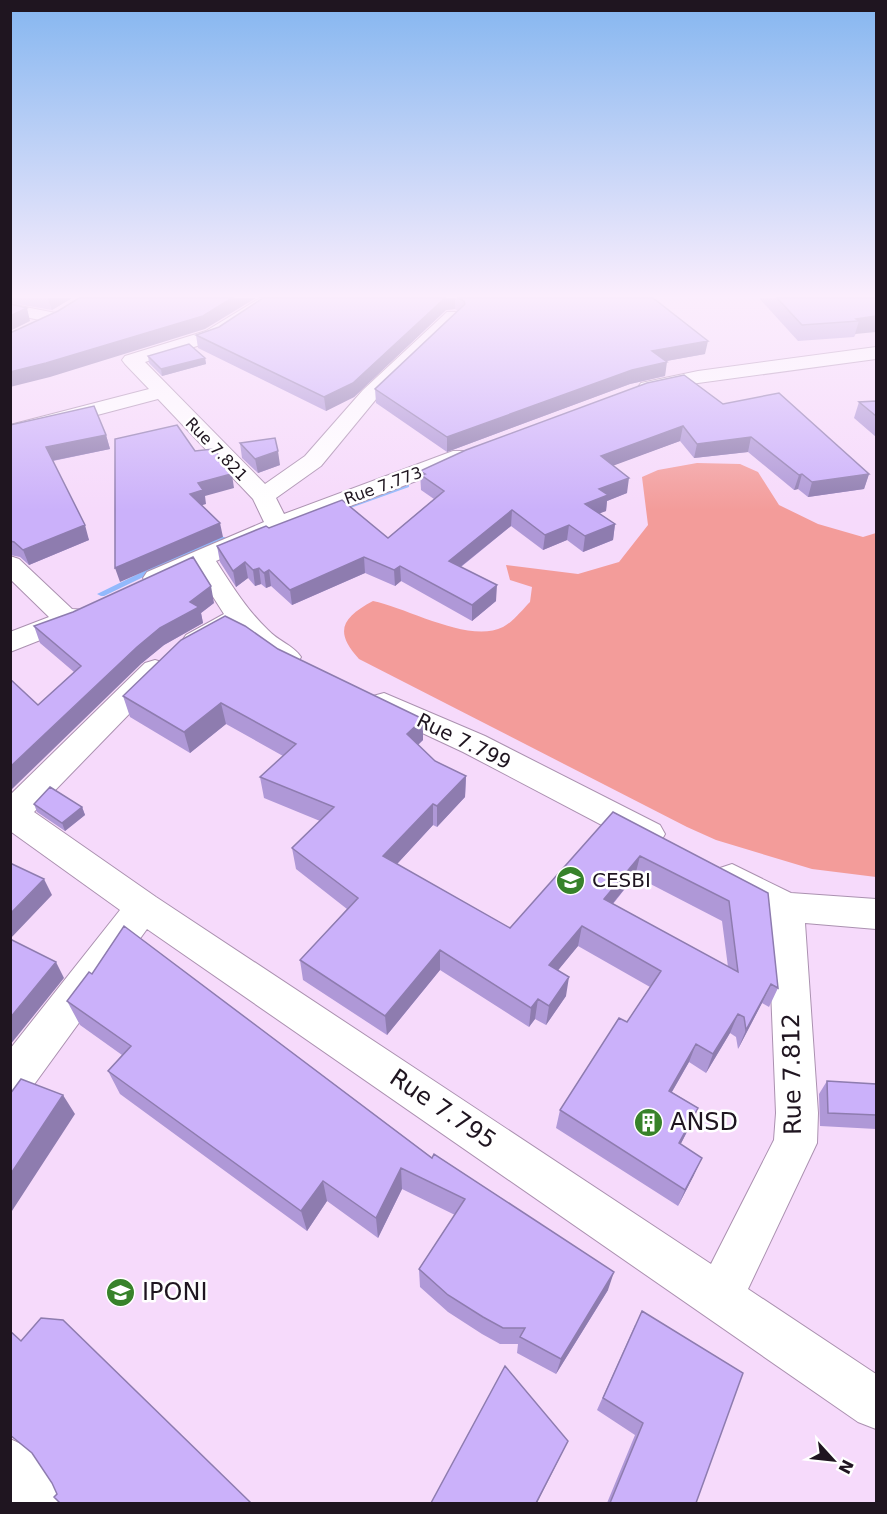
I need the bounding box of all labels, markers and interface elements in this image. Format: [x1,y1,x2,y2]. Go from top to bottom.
street label: Rue 7.821 [182,414,252,485]
street label: Rue 7.773 [342,463,425,508]
street label: Rue 7.799 [413,708,515,774]
school or university icon: CESBI [555,864,587,896]
place label: CESBI [592,868,651,892]
street label: Rue 7.812 [777,1013,807,1135]
street label: Rue 7.795 [385,1063,501,1155]
building icon: ANSD [633,1106,665,1138]
place label: ANSD [670,1108,738,1136]
school or university icon: IPONI [105,1276,137,1308]
place label: IPONI [142,1278,207,1306]
north arrow [803,1430,863,1490]
text: N [834,1456,857,1477]

